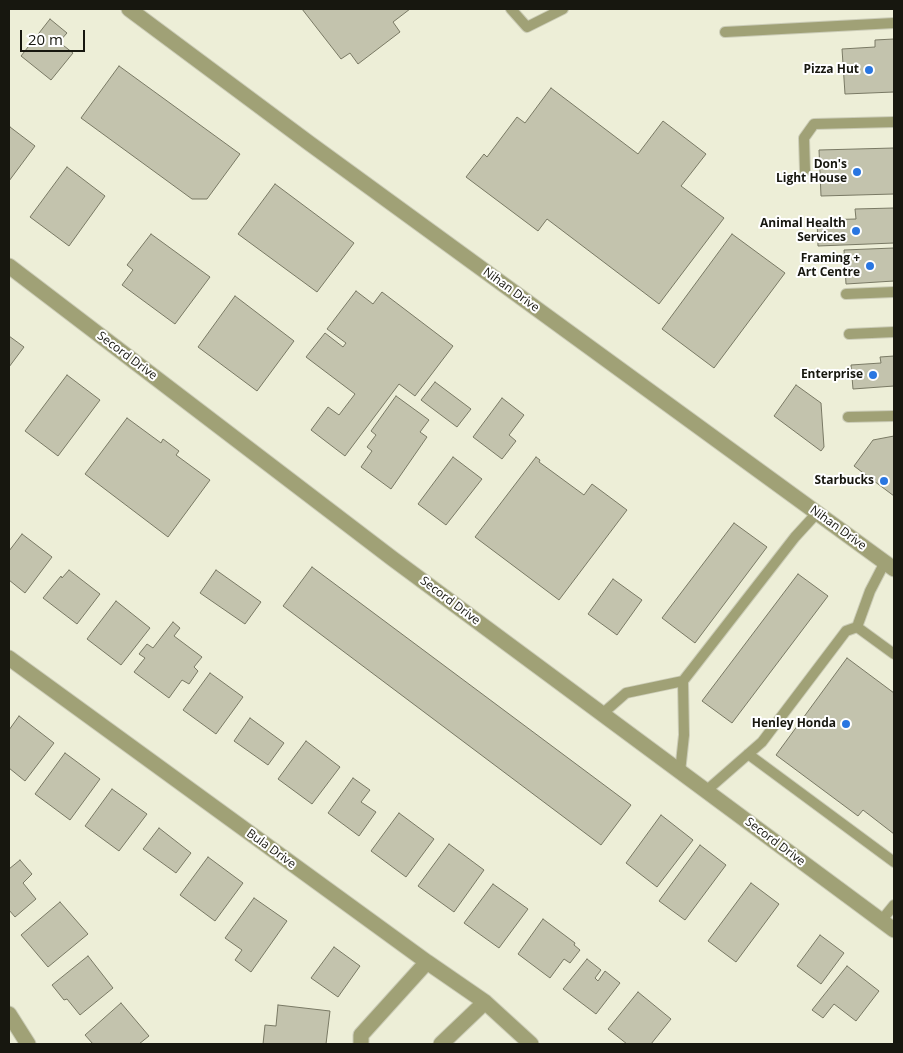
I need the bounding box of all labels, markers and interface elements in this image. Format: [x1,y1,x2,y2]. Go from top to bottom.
scale bar [22,20,88,52]
text: 20 m [28,29,63,49]
place label: Pizza Hut [803,63,859,77]
marker: Pizza Hut [863,64,875,76]
place label: Don's Light House [776,158,847,186]
marker: Don's Light House [851,166,863,178]
place label: Animal Health Services [760,217,846,245]
marker: Animal Health Services [850,225,862,237]
place label: Framing + Art Centre [798,252,860,280]
marker: Framing + Art Centre [864,260,876,272]
street label: Nihan Drive [480,265,542,315]
street label: Secord Drive [94,329,160,383]
place label: Enterprise [801,368,863,382]
marker: Enterprise [867,369,879,381]
place label: Starbucks [814,474,874,488]
marker: Starbucks [878,475,890,487]
street label: Nihan Drive [807,503,869,553]
street label: Secord Drive [417,574,483,628]
place label: Henley Honda [752,717,836,731]
marker: Henley Honda [840,718,852,730]
street label: Secord Drive [742,815,808,869]
street label: Bula Drive [244,826,298,872]

